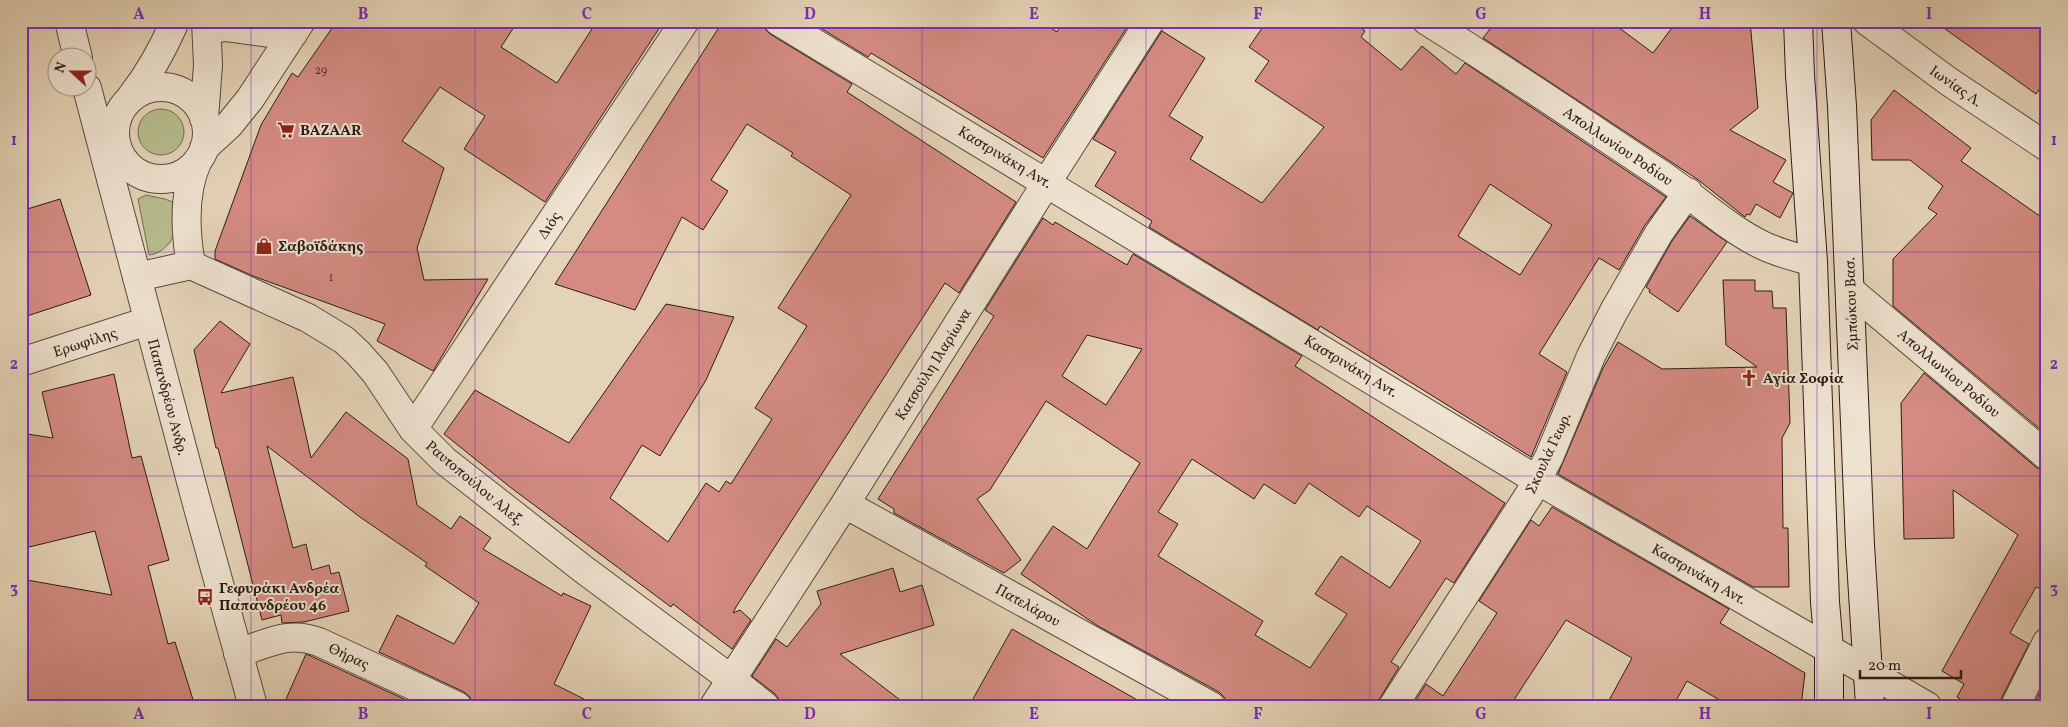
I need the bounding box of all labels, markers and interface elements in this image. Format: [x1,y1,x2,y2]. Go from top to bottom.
text: A [133,4,145,26]
text: B [358,4,369,26]
text: C [582,4,592,26]
text: D [804,4,816,26]
text: E [1029,4,1039,26]
text: F [1253,4,1263,26]
text: G [1475,4,1487,26]
text: H [1699,4,1711,26]
text: I [1926,4,1932,26]
north arrow [48,48,98,98]
text: N [51,60,72,76]
street label: Ιωνίας Λ. [1925,61,1986,113]
house number: 29 [315,63,327,79]
street label: Απολλωνίου Ροδίου [1558,103,1676,192]
supermarket icon: BAZAAR [276,120,296,140]
place label: BAZAAR [300,121,362,142]
street label: Καστρινάκη Αντ. [953,122,1055,195]
text: 1 [11,130,17,152]
text: 1 [2051,130,2057,152]
street label: Διός [533,208,567,244]
shop icon: Σαβοϊδάκης [254,236,274,256]
place label: Σαβοϊδάκης [278,237,363,258]
street label: Σμπώκου Βασ. [1840,257,1865,351]
house number: 1 [329,270,333,286]
street label: Κατσούλη Ιλαρίωνα [891,305,977,425]
street label: Ερωφίλης [51,323,120,364]
street label: Απολλωνίου Ροδίου [1892,325,2004,424]
street label: Καστρινάκη Αντ. [1299,331,1401,404]
street label: Παπανδρέου Ανδρ. [141,337,192,458]
text: 2 [10,354,18,376]
text: 2 [2050,354,2058,376]
church icon: Αγία Σοφία [1739,368,1759,388]
place label: Αγία Σοφία [1763,369,1844,390]
street label: Σκουλά Γεωρ. [1521,409,1577,498]
street label: Ραυτοπούλου Αλεξ. [420,437,528,532]
street label: Καστρινάκη Αντ. [1647,540,1749,611]
text: 3 [10,578,18,600]
text: 3 [2050,578,2058,600]
place label: Γεφυράκι Ανδρέα Παπανδρέου 46 [219,579,340,617]
street label: Πατελάρου [991,580,1064,633]
bus stop icon: Γεφυράκι Ανδρέα Παπανδρέου 46 [195,587,215,607]
street label: Θήρας [325,639,372,676]
scale bar [1860,647,1962,679]
text: 20 m [1868,656,1901,677]
text: A [133,704,145,726]
text: B [358,704,369,726]
text: C [582,704,592,726]
text: D [804,704,816,726]
text: E [1029,704,1039,726]
text: F [1253,704,1263,726]
text: G [1475,704,1487,726]
text: H [1699,704,1711,726]
text: I [1926,704,1932,726]

